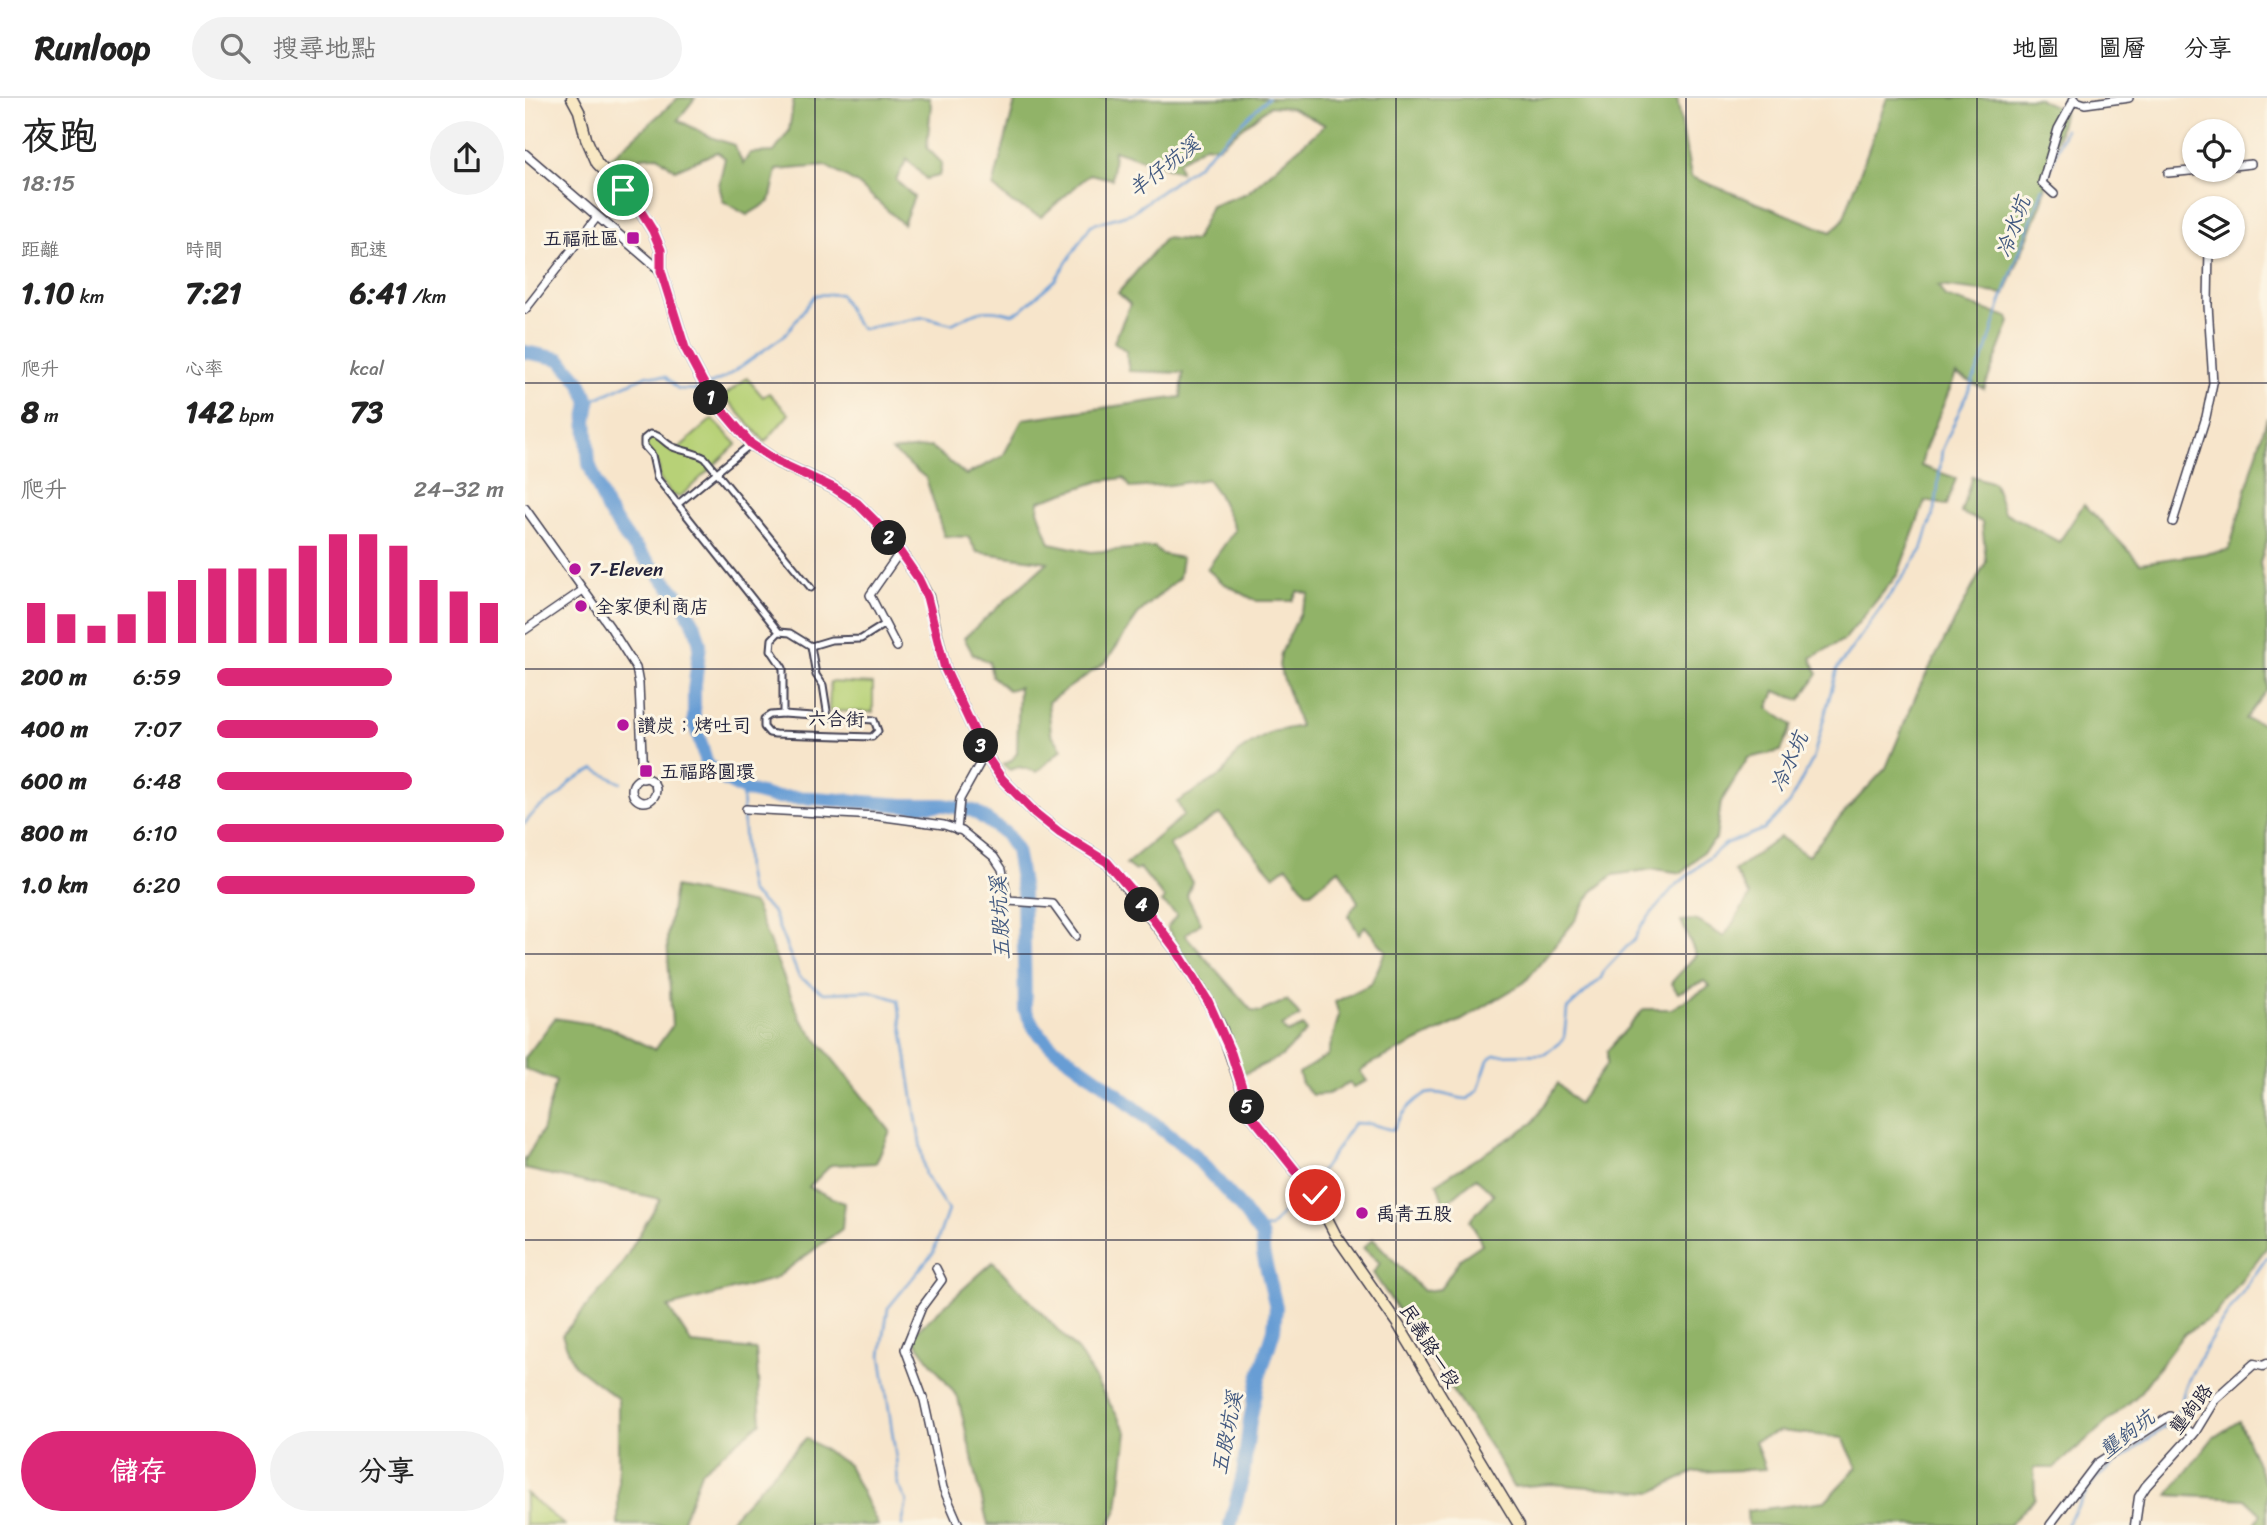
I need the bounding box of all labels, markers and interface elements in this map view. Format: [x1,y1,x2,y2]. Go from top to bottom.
search box [192,17,682,80]
text: Runloop [35,19,150,77]
text: 搜尋地點 [272,25,376,71]
text: 地圖 [2012,27,2060,69]
text: 圖層 [2098,27,2146,69]
text: 分享 [2184,27,2232,69]
icon: search [216,29,254,67]
text: 夜跑 [21,103,97,170]
map controls [2182,119,2245,259]
button: locate [2182,119,2245,182]
button: share [430,121,504,195]
water label: 羊仔坑溪 [1119,126,1210,208]
pin [593,160,653,220]
text: 18:15 [21,163,76,204]
icon: arrive [604,171,642,209]
water label: 冷水坑 [1984,189,2042,263]
button: layers [2182,196,2245,259]
place label: 五福社區 [543,222,619,255]
marker: 五福社區 [625,230,641,246]
text: 距離 [21,233,59,266]
text: 時間 [185,233,223,266]
text: 配速 [350,233,388,266]
text: 1.10 [21,266,75,320]
text: 7:21 [185,266,242,320]
text: 6:41 [350,266,407,320]
text: km [75,280,104,313]
text: /km [407,280,446,313]
text: 爬升 [21,352,59,385]
text: 心率 [185,352,223,385]
text: kcal [350,352,384,385]
pin: 1 [693,380,729,416]
text: 1 [706,381,715,414]
text: 8 [21,385,39,439]
text: 142 [185,385,234,439]
text: 73 [350,385,383,439]
text: m [39,399,59,432]
text: bpm [234,399,274,432]
text: 爬升 [21,469,67,510]
text: 24–32 m [414,469,504,510]
pin: 2 [871,520,907,556]
text: 2 [883,521,894,554]
place label: 7-Eleven [589,553,663,586]
marker: 7-Eleven [567,561,583,577]
place label: 全家便利商店 [595,590,709,623]
marker: 全家便利商店 [573,598,589,614]
text: 200 m [21,657,87,698]
text: 6:59 [133,657,181,698]
street label: 六合街 [807,702,865,736]
text: 400 m [21,709,88,750]
text: 7:07 [133,709,181,750]
place label: 讚炭；烤吐司 [637,709,751,742]
marker: 讚炭；烤吐司 [615,717,631,733]
water label: 冷水坑 [1759,724,1820,799]
pin: 3 [963,728,999,764]
text: 3 [975,729,986,762]
place label: 五福路圓環 [660,755,755,788]
text: 600 m [21,761,87,802]
text: 6:48 [133,761,181,802]
marker: 五福路圓環 [638,763,654,779]
text: 800 m [21,813,88,854]
text: 6:10 [133,813,177,854]
text: 1.0 km [21,865,88,906]
text: 6:20 [133,865,181,906]
water label: 五股坑溪 [979,874,1021,961]
pin: 4 [1125,888,1159,922]
text: 4 [1136,888,1147,921]
pin: 5 [1229,1090,1265,1124]
text: 5 [1241,1090,1252,1123]
pin [1285,1165,1345,1225]
icon: check [1296,1176,1334,1214]
place label: 禹青五股 [1376,1197,1452,1230]
marker: 禹青五股 [1354,1205,1370,1221]
street label: 民義路一段 [1391,1297,1469,1395]
street label: 壟鉤路 [2161,1376,2221,1442]
water label: 五股坑溪 [1200,1387,1254,1478]
water label: 壟鉤坑 [2090,1398,2165,1468]
button: 儲存 [21,1431,256,1511]
button: 分享 [270,1431,504,1511]

